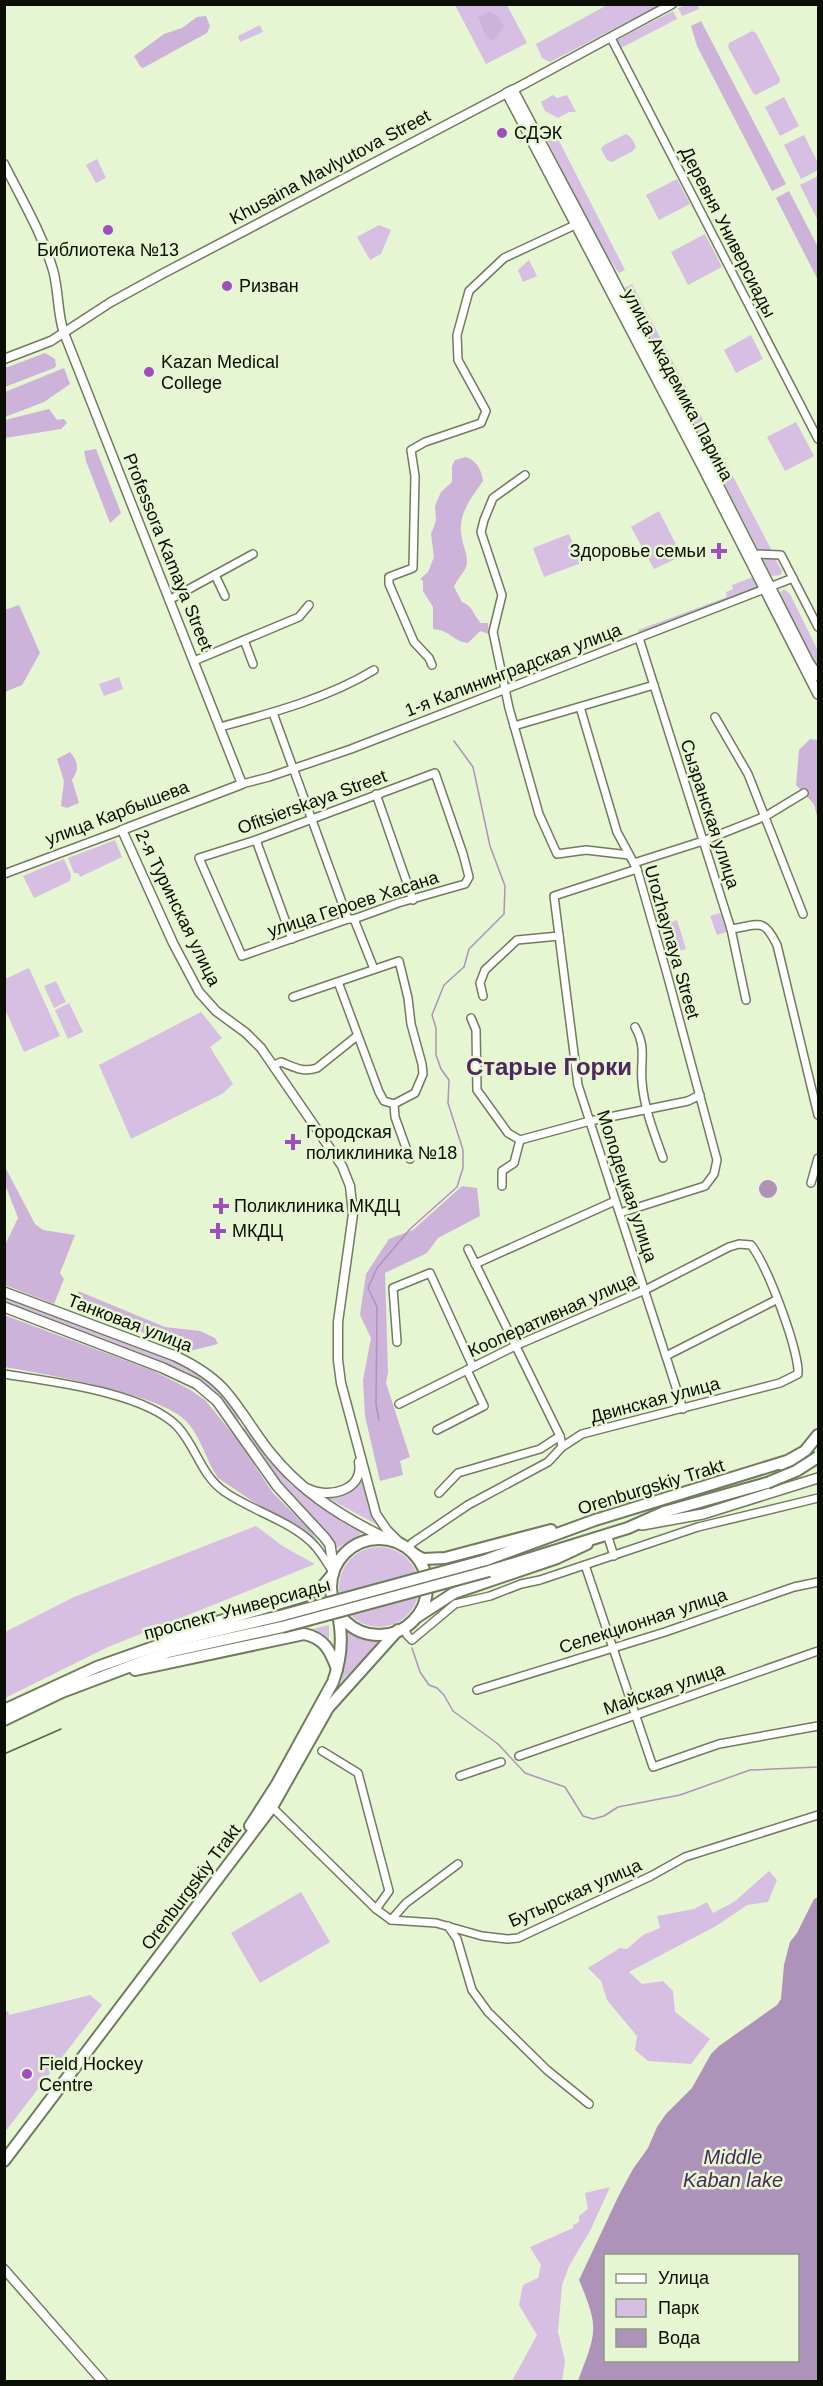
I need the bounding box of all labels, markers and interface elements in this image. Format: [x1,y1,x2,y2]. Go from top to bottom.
street label: Khusaina Mavlyutova Street [226,106,434,228]
place label: СДЭК [514,123,563,143]
marker: СДЭК [495,126,509,140]
street label: Деревня Универсиады [676,143,780,321]
marker: Библиотека №13 [101,223,115,237]
place label: Библиотека №13 [37,240,179,260]
place label: Ризван [239,276,299,296]
marker: Ризван [220,279,234,293]
street label: улица Академика Парина [619,286,738,485]
place label: Kazan Medical College [161,352,279,393]
marker: Kazan Medical College [142,365,156,379]
street label: Professora Kamaya Street [119,450,217,654]
place label: Здоровье семьи [570,541,706,561]
marker: Здоровье семьи [710,542,728,560]
street label: 1-я Калининградская улица [402,619,625,721]
street label: Сызранская улица [676,737,744,892]
street label: Ofitsierskaya Street [235,766,389,838]
street label: улица Карбышева [42,776,192,850]
street label: 2-я Туринская улица [132,827,225,990]
street label: Urozhaynaya Street [640,863,704,1021]
street label: улица Героев Хасана [265,867,442,941]
district label: Старые Горки [466,1053,632,1080]
street label: Молодецкая улица [593,1108,661,1265]
place label: Городская поликлиника №18 [306,1122,457,1163]
marker: Городская поликлиника №18 [284,1133,302,1151]
place label: Поликлиника МКДЦ [234,1196,400,1216]
marker: Поликлиника МКДЦ [212,1197,230,1215]
place label: МКДЦ [232,1221,283,1241]
marker: МКДЦ [209,1222,227,1240]
street label: Кооперативная улица [465,1268,640,1361]
street label: Танковая улица [65,1290,196,1356]
street label: Двинская улица [588,1373,723,1427]
street label: Orenburgskiy Trakt [575,1455,727,1519]
street label: проспект Универсиады [142,1574,332,1644]
street label: Селекционная улица [557,1584,730,1658]
street label: Майская улица [601,1659,728,1719]
street label: Orenburgskiy Trakt [137,1820,245,1954]
street label: Бутырская улица [506,1854,645,1931]
place label: Field Hockey Centre [39,2054,143,2095]
marker: Field Hockey Centre [20,2067,34,2081]
water label: Middle Kaban lake [683,2146,783,2191]
legend [604,2254,799,2362]
text: Улица [658,2268,710,2288]
text: Парк [658,2298,699,2318]
text: Вода [658,2328,701,2348]

